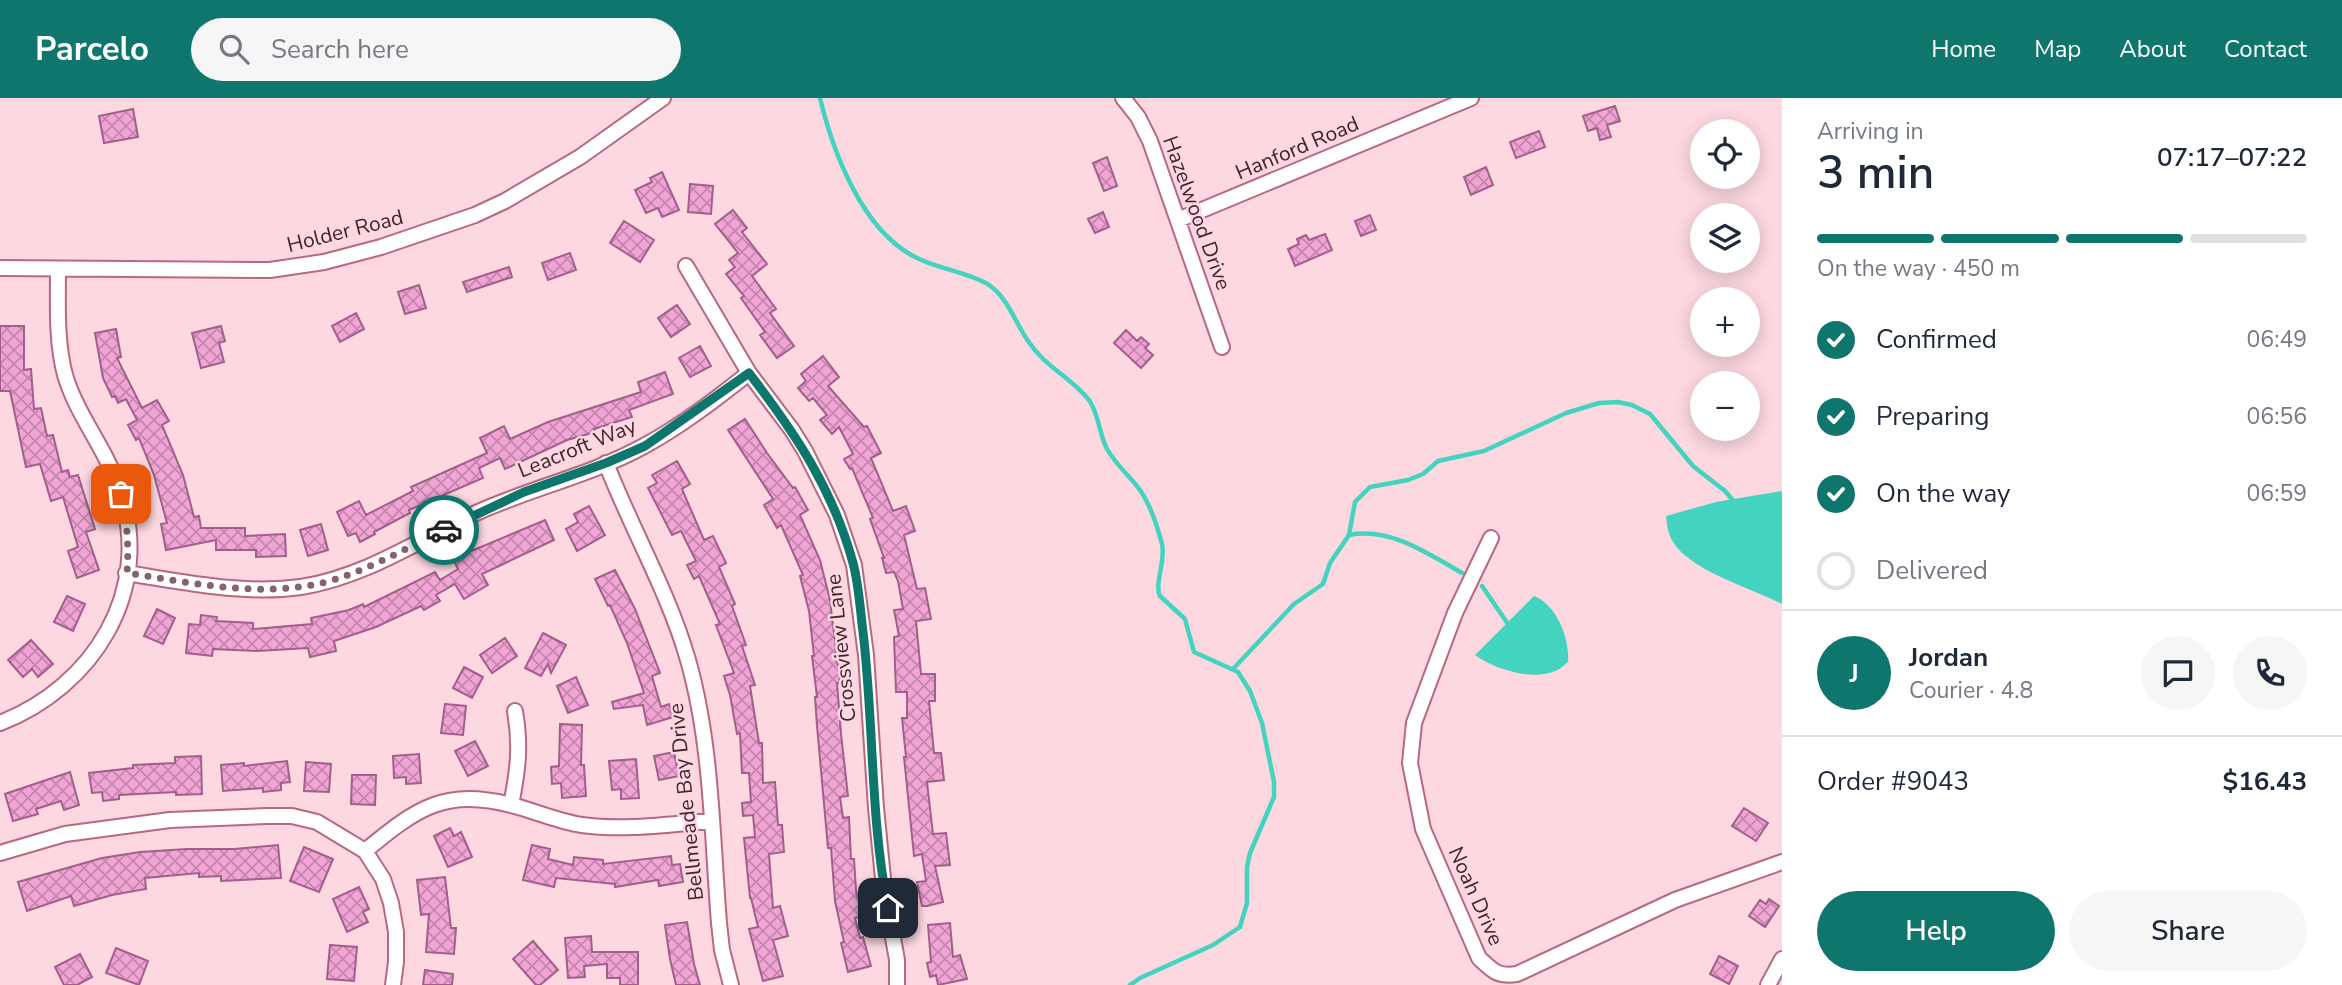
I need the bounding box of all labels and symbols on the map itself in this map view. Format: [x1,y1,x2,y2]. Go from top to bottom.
street label: Hanford Road [1231,109,1363,187]
street label: Hazelwood Drive [1156,132,1238,294]
street label: Holder Road [284,203,406,259]
street label: Leacroft Way [514,411,640,484]
pin [91,464,151,524]
courier [409,495,479,565]
street label: Crossview Lane [819,573,863,723]
street label: Bellmeade Bay Drive [662,702,710,902]
street label: Noah Drive [1442,842,1510,950]
pin [858,878,918,938]

